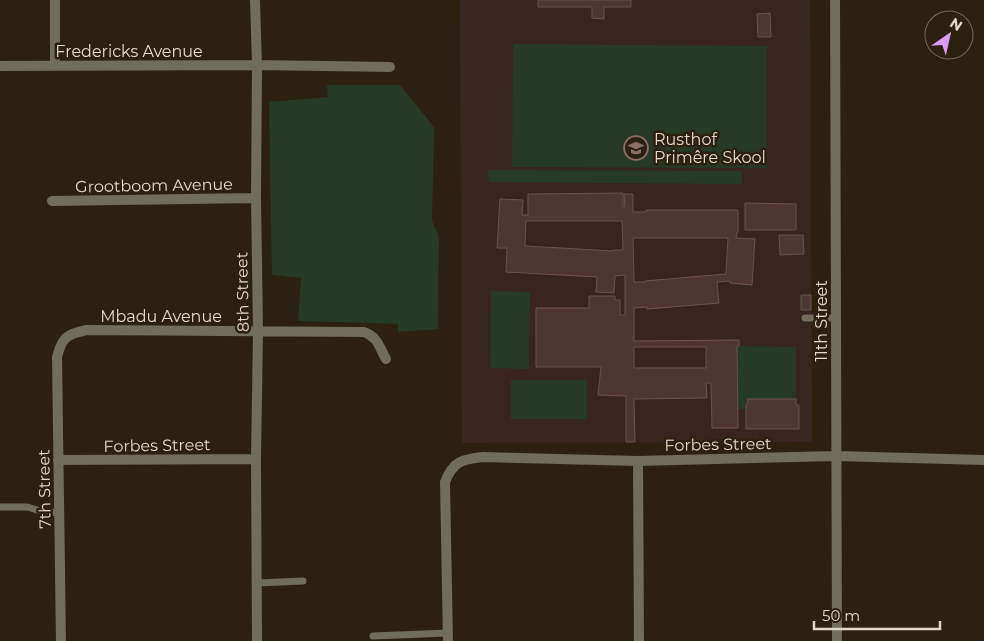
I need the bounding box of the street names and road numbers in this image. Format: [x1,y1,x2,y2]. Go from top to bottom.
street label: Fredericks Avenue [55,42,203,61]
street label: Grootboom Avenue [75,175,233,196]
street label: 8th Street [232,251,253,332]
street label: 11th Street [812,280,831,362]
street label: Mbadu Avenue [100,307,222,326]
street label: Forbes Street [664,434,772,455]
street label: Forbes Street [103,435,211,456]
street label: 7th Street [34,449,55,529]

